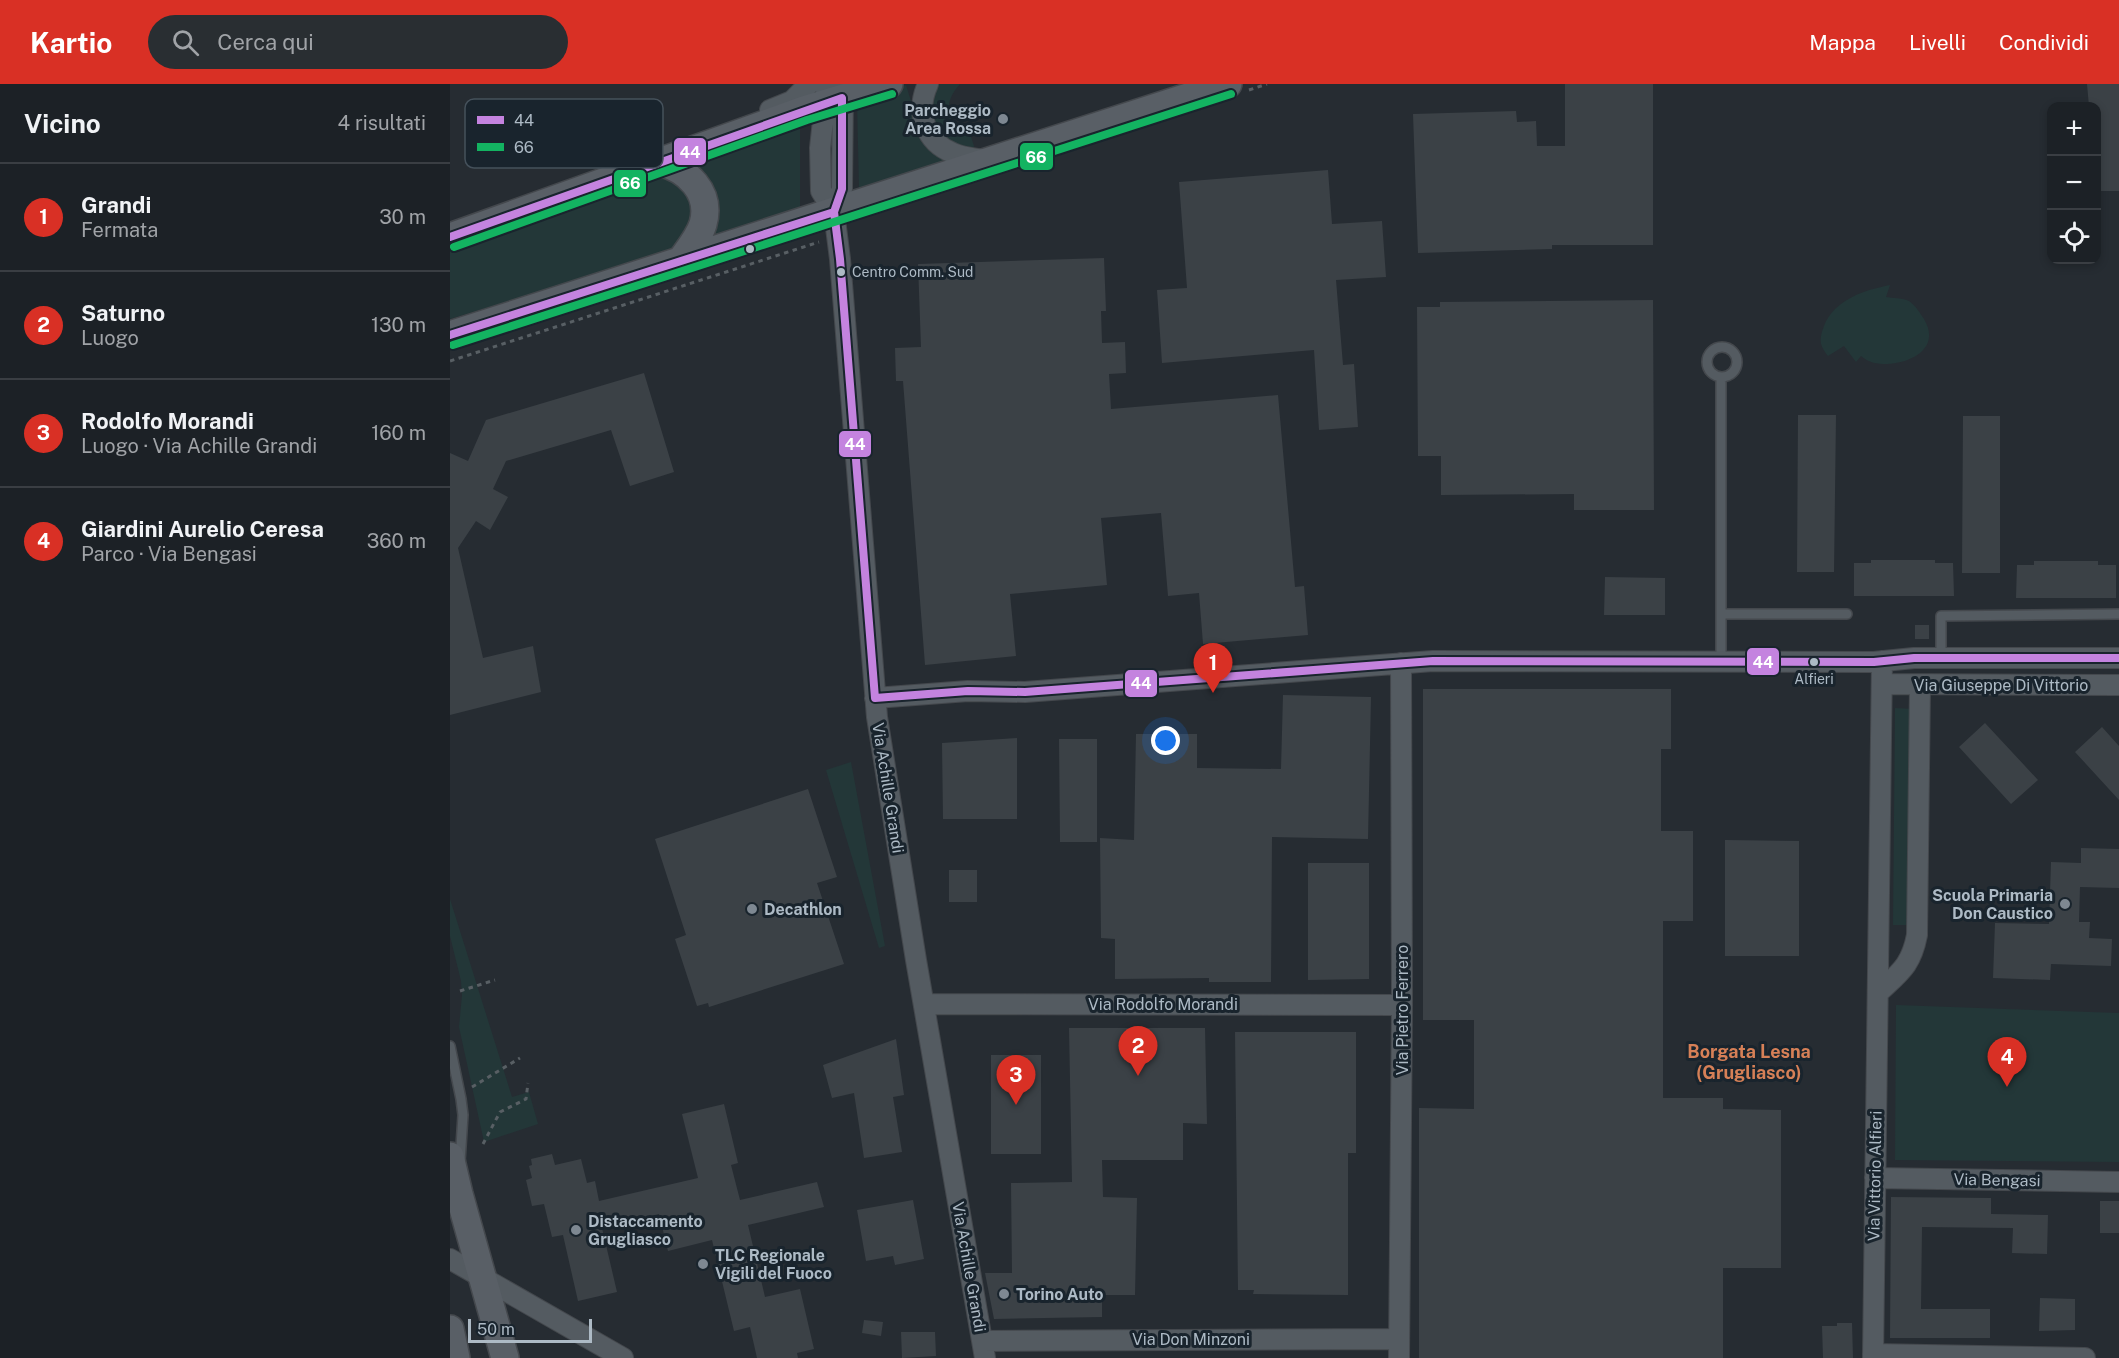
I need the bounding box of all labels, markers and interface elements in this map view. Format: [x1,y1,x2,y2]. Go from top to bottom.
search box [148,15,568,69]
text: Kartio [30,26,112,59]
icon: search [169,26,202,59]
text: Cerca qui [217,29,314,55]
text: Mappa [1809,30,1876,55]
text: Livelli [1909,30,1966,55]
text: Condividi [1999,30,2089,55]
legend [465,99,663,168]
place label: Parcheggio Area Rossa [904,101,991,138]
map controls [2047,102,2101,264]
button: + [2047,102,2101,156]
text: Vicino [24,108,101,139]
text: 4 risultati [338,111,426,135]
text: 44 [514,111,534,130]
marker: Parcheggio Area Rossa [996,112,1010,126]
line badge: 44 [673,137,707,166]
text: 66 [514,138,534,157]
line badge: 66 [1019,142,1054,171]
text: 44 [680,143,701,162]
text: 66 [1025,148,1047,167]
button: − [2047,156,2101,210]
line badge: 66 [613,169,647,198]
text: 66 [619,174,641,193]
text: Grandi [81,192,151,218]
text: 1 [39,205,48,229]
text: 30 m [379,205,426,229]
button: locate [2047,210,2101,264]
text: Fermata [81,218,158,242]
unlabelled marker [744,243,756,255]
place label: Centro Comm. Sud [852,264,973,280]
marker: Centro Comm. Sud [835,266,847,278]
text: Saturno [81,300,165,326]
text: 2 [37,313,50,337]
text: 130 m [371,313,426,337]
text: Luogo [81,326,139,350]
text: Rodolfo Morandi [81,408,254,434]
text: 3 [37,421,50,445]
text: 160 m [371,421,426,445]
line badge: 44 [838,430,872,458]
text: Luogo · Via Achille Grandi [81,434,317,458]
text: 44 [845,435,866,454]
text: Giardini Aurelio Ceresa [81,516,324,542]
text: 4 [37,529,50,553]
text: 360 m [367,529,426,553]
text: Parco · Via Bengasi [81,542,257,566]
pin: 1 [1194,644,1233,693]
line badge: 44 [1746,647,1780,676]
text: 44 [1753,653,1774,672]
marker: Alfieri [1808,656,1820,668]
line badge: 44 [1124,669,1158,698]
place label: Alfieri [1794,671,1834,687]
text: 44 [1131,674,1152,693]
street label: Via Giuseppe Di Vittorio [1914,676,2088,695]
street label: Via Achille Grandi [868,721,908,855]
your location [1151,726,1180,755]
place label: Scuola Primaria Don Caustico [1932,886,2053,923]
marker: Scuola Primaria Don Caustico [2058,897,2072,911]
place label: Decathlon [764,900,842,919]
marker: Decathlon [745,902,759,916]
street label: Via Pietro Ferrero [1393,945,1412,1075]
street label: Via Rodolfo Morandi [1088,995,1238,1014]
pin: 2 [1118,1026,1158,1076]
pin: 4 [1988,1038,2026,1087]
district label: Borgata Lesna (Grugliasco) [1687,1041,1811,1083]
pin: 3 [996,1056,1036,1105]
street label: Via Vittorio Alfieri [1864,1111,1886,1241]
street label: Via Bengasi [1953,1170,2041,1190]
street label: Via Achille Grandi [948,1200,990,1334]
place label: Distaccamento Grugliasco [588,1212,703,1249]
marker: Distaccamento Grugliasco [569,1223,583,1237]
place label: TLC Regionale Vigili del Fuoco [715,1246,832,1283]
marker: TLC Regionale Vigili del Fuoco [696,1257,710,1271]
place label: Torino Auto [1016,1285,1104,1304]
marker: Torino Auto [997,1287,1011,1301]
scale bar [468,1316,592,1344]
text: 50 m [477,1320,515,1339]
street label: Via Don Minzoni [1132,1330,1250,1349]

